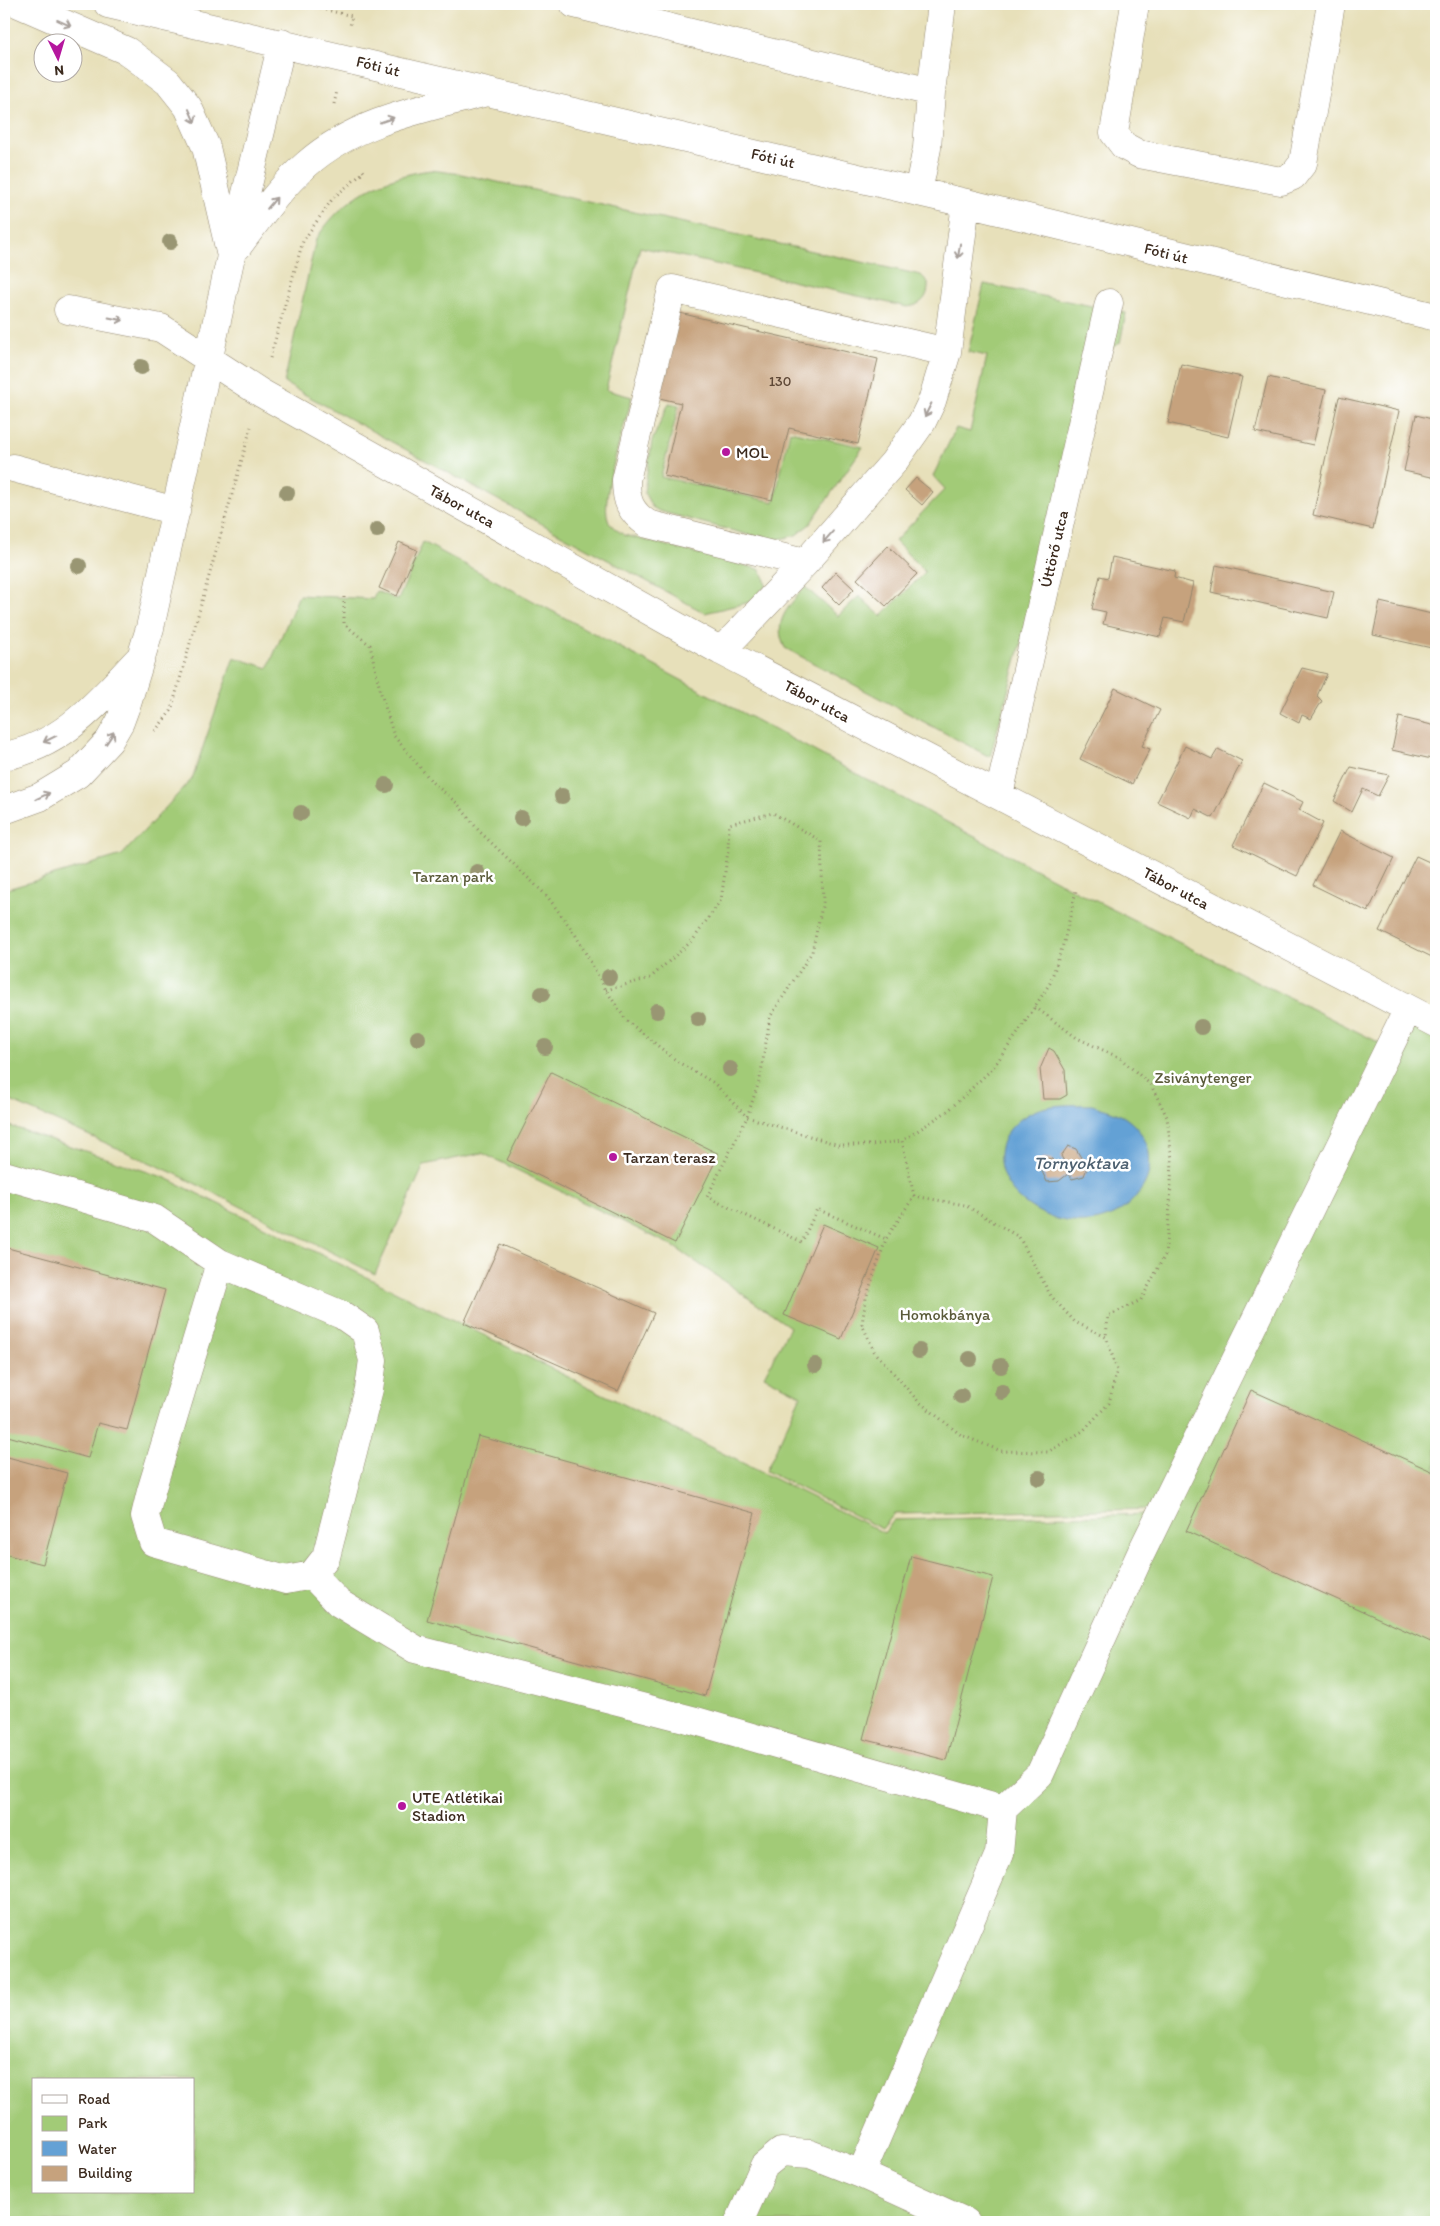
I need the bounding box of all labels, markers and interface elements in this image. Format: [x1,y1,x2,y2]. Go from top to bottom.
one-way arrow [56,19,71,29]
north arrow [32,32,82,82]
street label: Fóti út [354,51,402,81]
text: N [54,62,65,79]
one-way arrow [187,108,197,123]
one-way arrow [379,115,394,124]
street label: Fóti út [749,144,797,172]
one-way arrow [266,197,277,210]
street label: Fóti út [1142,238,1190,268]
one-way arrow [954,243,964,259]
one-way arrow [107,315,123,325]
house number: 130 [769,373,791,390]
one-way arrow [923,402,932,417]
place label: MOL [736,443,768,462]
marker: MOL [720,446,732,458]
street label: Tábor utca [426,480,499,532]
street label: Úttörő utca [1036,508,1072,589]
one-way arrow [822,531,834,544]
street label: Tábor utca [781,676,854,727]
one-way arrow [105,731,115,745]
one-way arrow [43,734,58,744]
one-way arrow [35,790,50,800]
street label: Tábor utca [1140,863,1213,914]
park label: Tarzan park [413,867,494,886]
park label: Zsiványtenger [1154,1068,1252,1087]
place label: Tarzan terasz [623,1148,716,1167]
marker: Tarzan terasz [607,1151,619,1163]
water label: Tornyoktava [1033,1152,1129,1174]
park label: Homokbánya [900,1305,991,1324]
place label: UTE Atlétikai Stadion [412,1788,503,1825]
marker: UTE Atlétikai Stadion [396,1800,408,1812]
legend [32,2078,195,2194]
text: Road [78,2090,111,2108]
text: Park [78,2114,108,2132]
text: Water [78,2140,117,2158]
text: Building [78,2164,132,2182]

